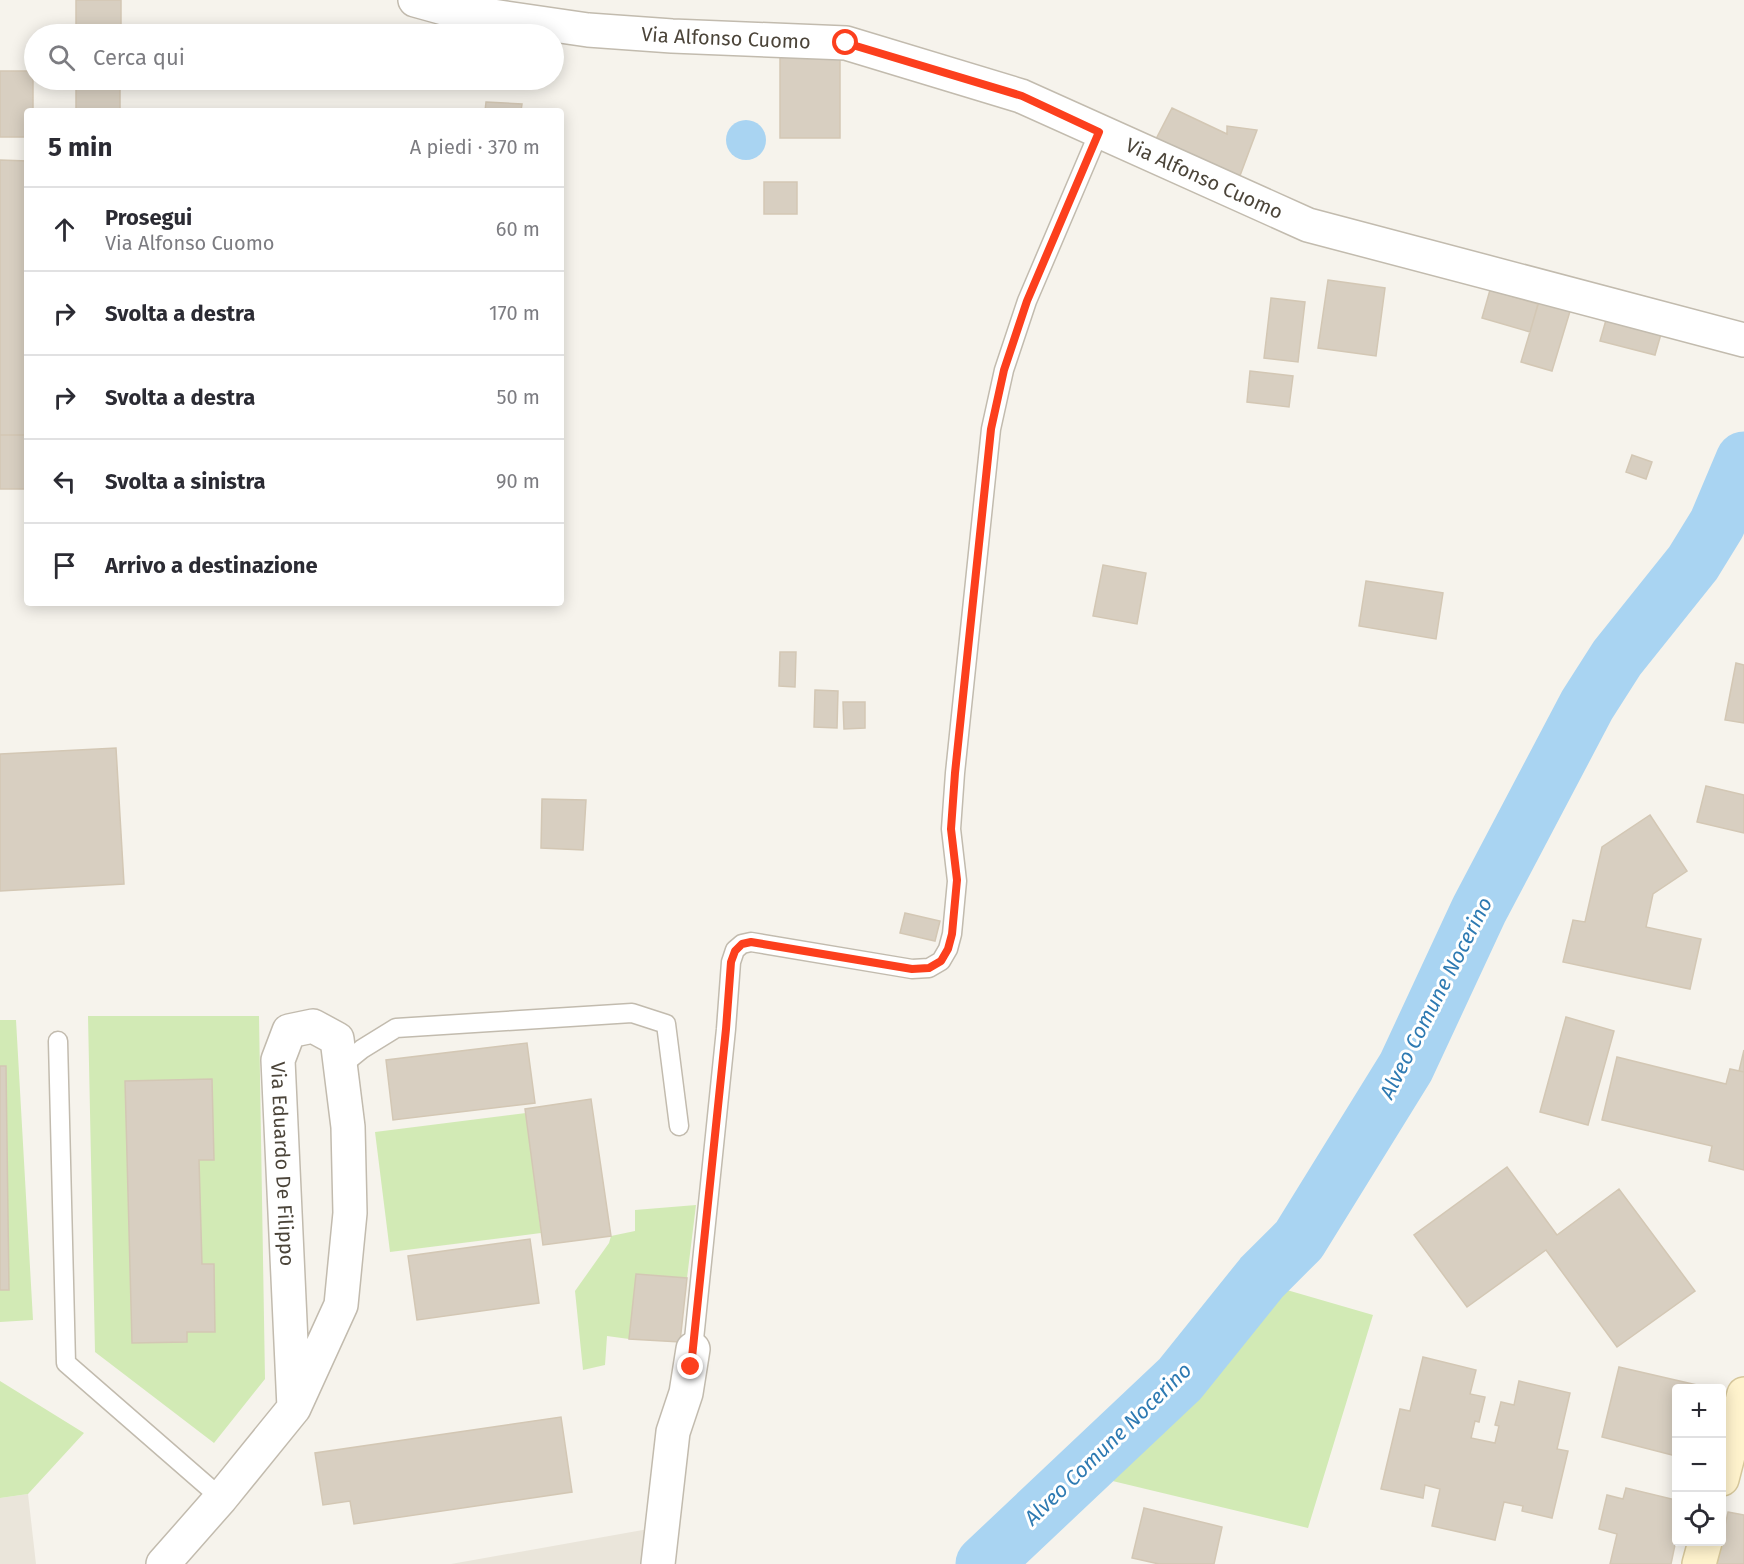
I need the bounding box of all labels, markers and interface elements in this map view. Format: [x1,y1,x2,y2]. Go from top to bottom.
street label: Via Alfonso Cuomo [640,22,811,54]
search box [24,24,564,90]
route start [832,29,858,55]
icon: search [45,41,78,74]
text: Cerca qui [93,44,185,71]
text: 5 min [48,132,112,163]
street label: Via Alfonso Cuomo [1122,133,1287,224]
text: A piedi · 370 m [410,135,540,159]
text: Prosegui [105,204,192,231]
icon: ahead [48,213,81,246]
text: 60 m [496,217,540,241]
text: Via Alfonso Cuomo [105,231,274,255]
icon: right [48,297,81,330]
text: Svolta a destra [105,300,255,327]
text: 170 m [489,301,540,325]
icon: right [48,381,81,414]
text: Svolta a destra [105,384,255,411]
text: 50 m [496,385,540,409]
icon: left [48,465,81,498]
text: Svolta a sinistra [105,468,266,495]
text: 90 m [496,469,540,493]
icon: arrive [48,549,81,582]
text: Arrivo a destinazione [105,552,318,579]
water label: Alveo Comune Nocerino [1373,893,1498,1104]
street label: Via Eduardo De Filippo [266,1061,299,1267]
route end [677,1353,703,1379]
water label: Alveo Comune Nocerino [1018,1357,1197,1531]
map controls [1672,1384,1726,1546]
button: + [1672,1384,1726,1438]
button: − [1672,1438,1726,1492]
button: locate [1672,1492,1726,1546]

